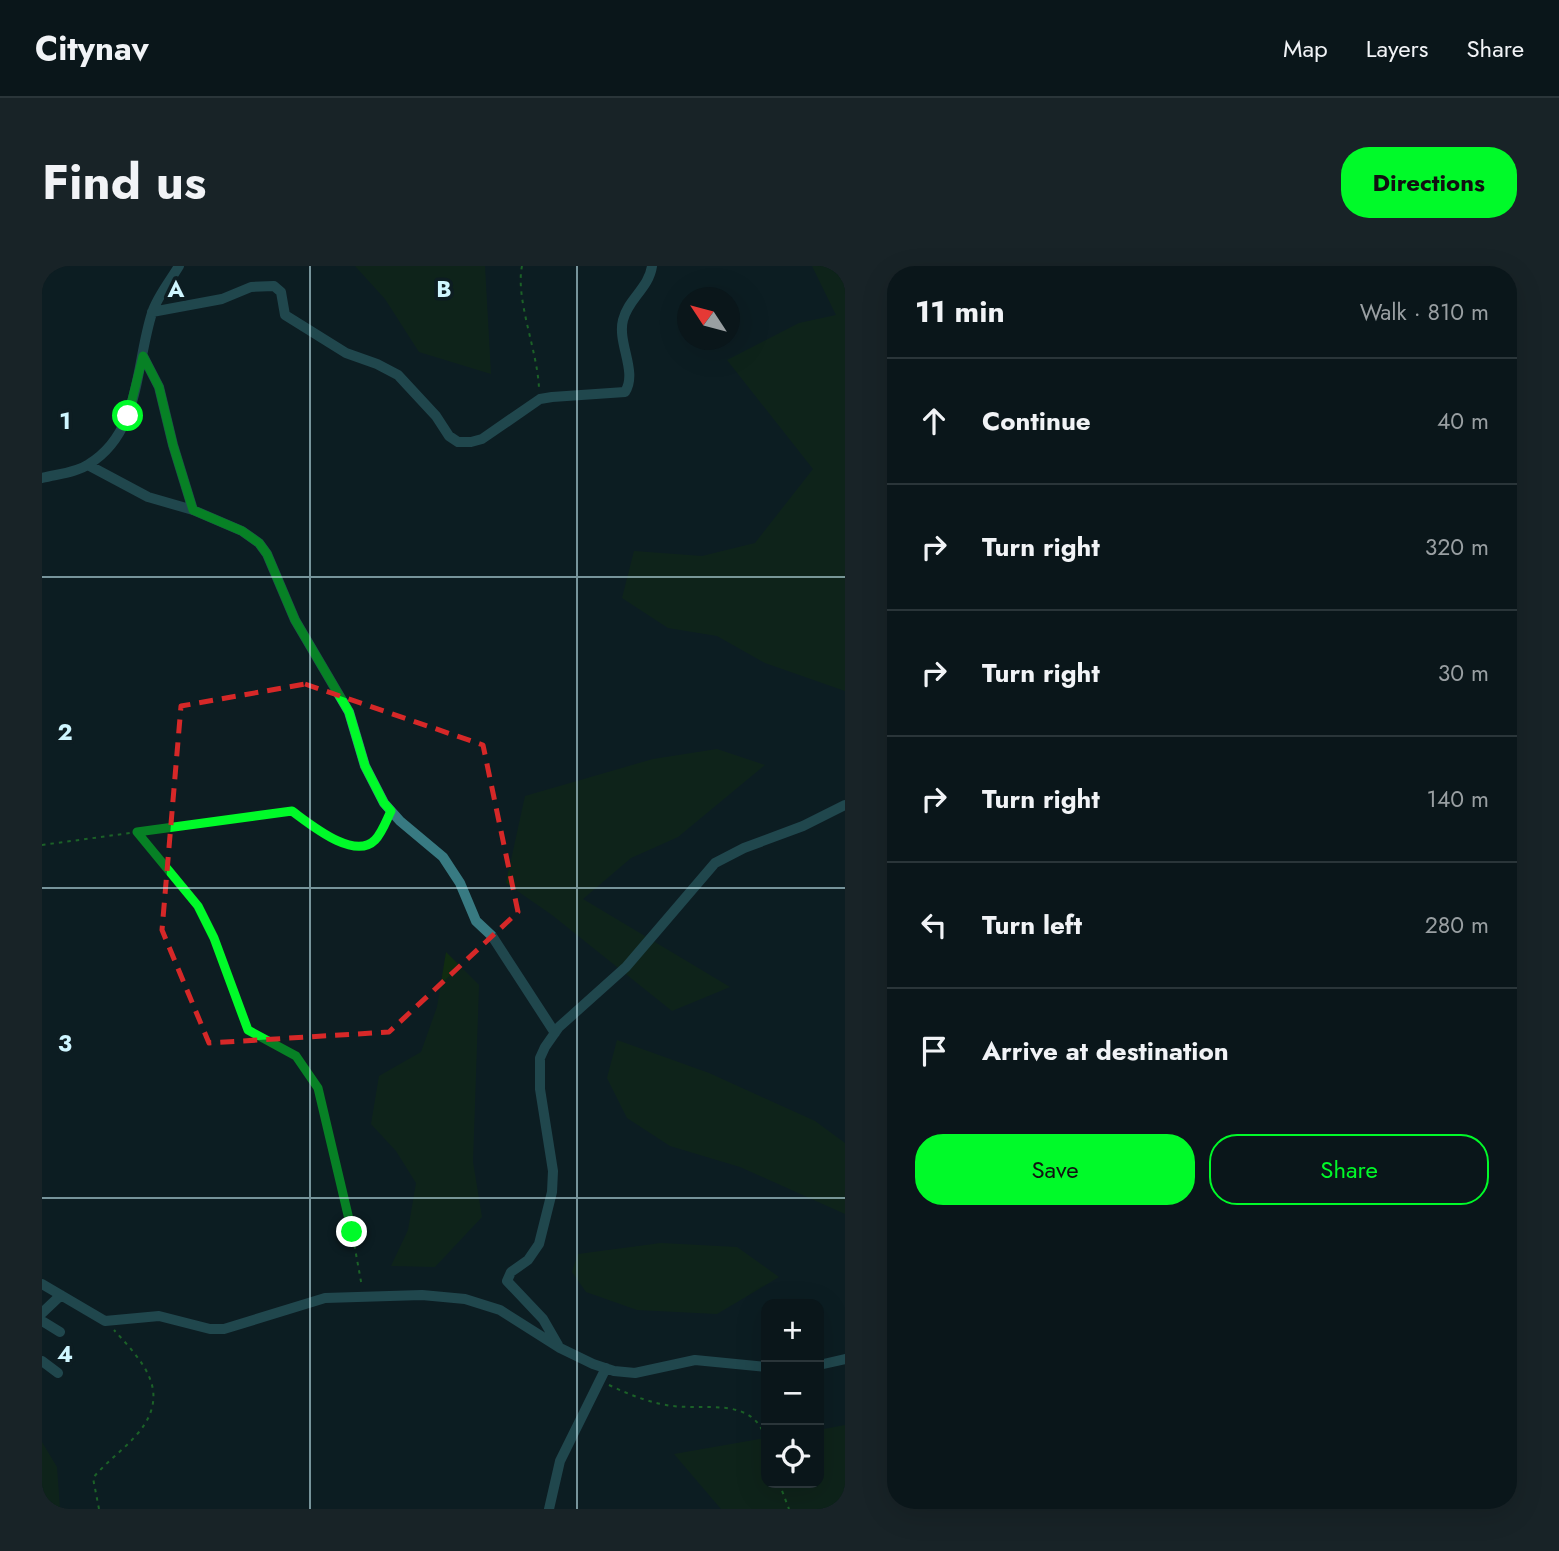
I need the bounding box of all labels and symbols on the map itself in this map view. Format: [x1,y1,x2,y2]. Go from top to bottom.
text: A [167,272,185,306]
text: B [436,272,452,306]
north arrow [677,287,740,350]
route start [112,400,143,431]
text: 1 [59,404,71,438]
text: 2 [57,715,73,749]
text: 3 [58,1026,72,1060]
route end [336,1216,367,1247]
text: 4 [57,1337,73,1371]

